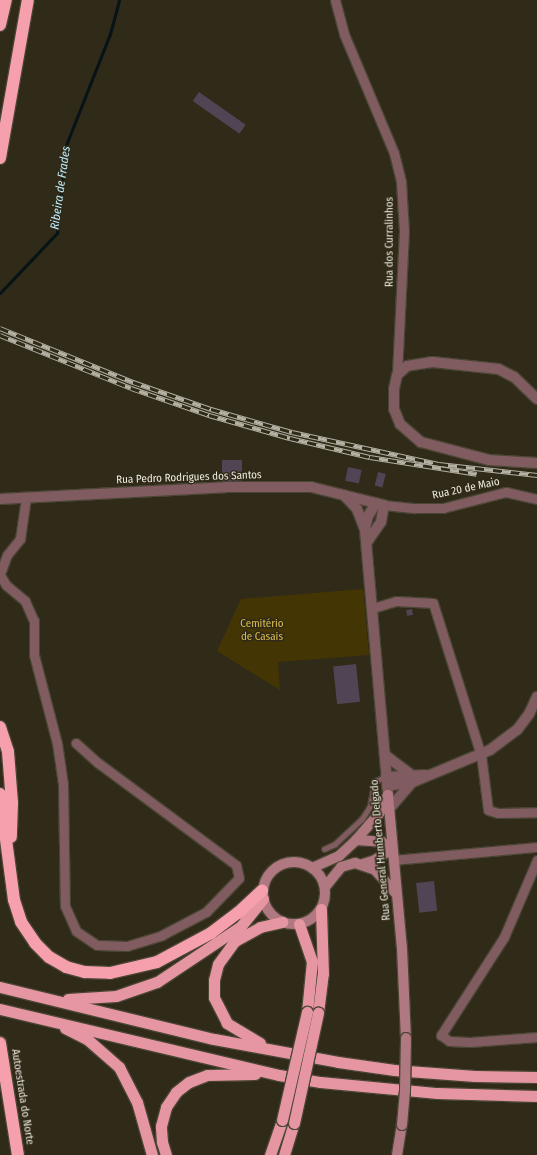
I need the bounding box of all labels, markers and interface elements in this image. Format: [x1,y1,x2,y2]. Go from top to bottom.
water label: Ribeira de Frades [48,145,74,231]
street label: Rua dos Curralinhos [383,197,397,287]
street label: Rua Pedro Rodrigues dos Santos [116,469,262,487]
street label: Rua 20 de Maio [431,475,501,503]
park label: Cemitério de Casais [240,618,284,644]
street label: Rua General Humberto Delgado [368,779,394,921]
street label: Autoestrada do Norte [8,1048,36,1146]

